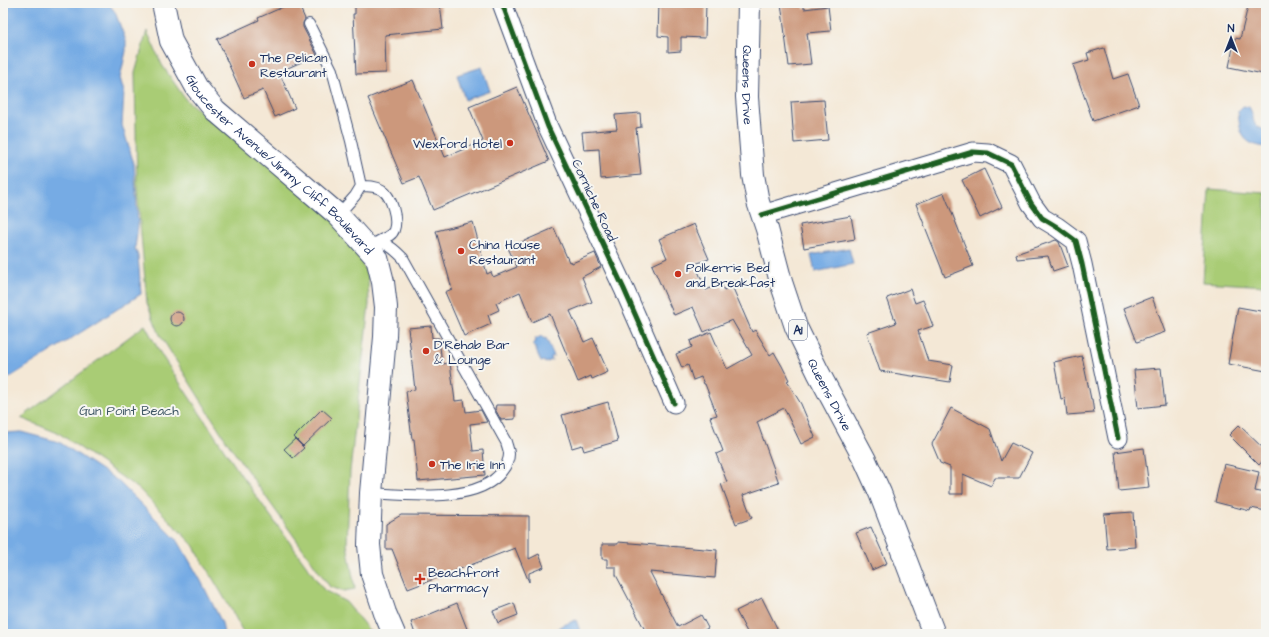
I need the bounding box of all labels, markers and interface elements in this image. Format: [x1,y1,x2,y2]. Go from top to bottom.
north arrow [1211,18,1251,58]
text: N [1228,21,1235,36]
street label: Queens Drive [737,45,757,125]
place label: The Pelican Restaurant [260,49,328,82]
marker: The Pelican Restaurant [247,59,257,69]
street label: Gloucester Avenue/Jimmy Cliff Boulevard [181,71,377,259]
place label: Wexford Hotel [413,135,502,153]
marker: Wexford Hotel [505,138,515,148]
street label: Corniche Road [567,156,621,245]
place label: China House Restaurant [469,236,540,269]
marker: China House Restaurant [456,246,466,256]
place label: Polkerris Bed and Breakfast [686,259,776,292]
marker: Polkerris Bed and Breakfast [673,269,683,279]
road number: A1 [789,320,807,340]
place label: D'Rehab Bar & Lounge [434,336,509,370]
marker: D'Rehab Bar & Lounge [421,346,431,356]
street label: Queens Drive [803,356,856,434]
park label: Gun Point Beach [79,402,179,420]
place label: The Irie Inn [440,456,506,474]
marker: The Irie Inn [427,459,437,469]
place label: Beachfront Pharmacy [428,564,500,598]
marker: Beachfront Pharmacy [415,574,425,584]

